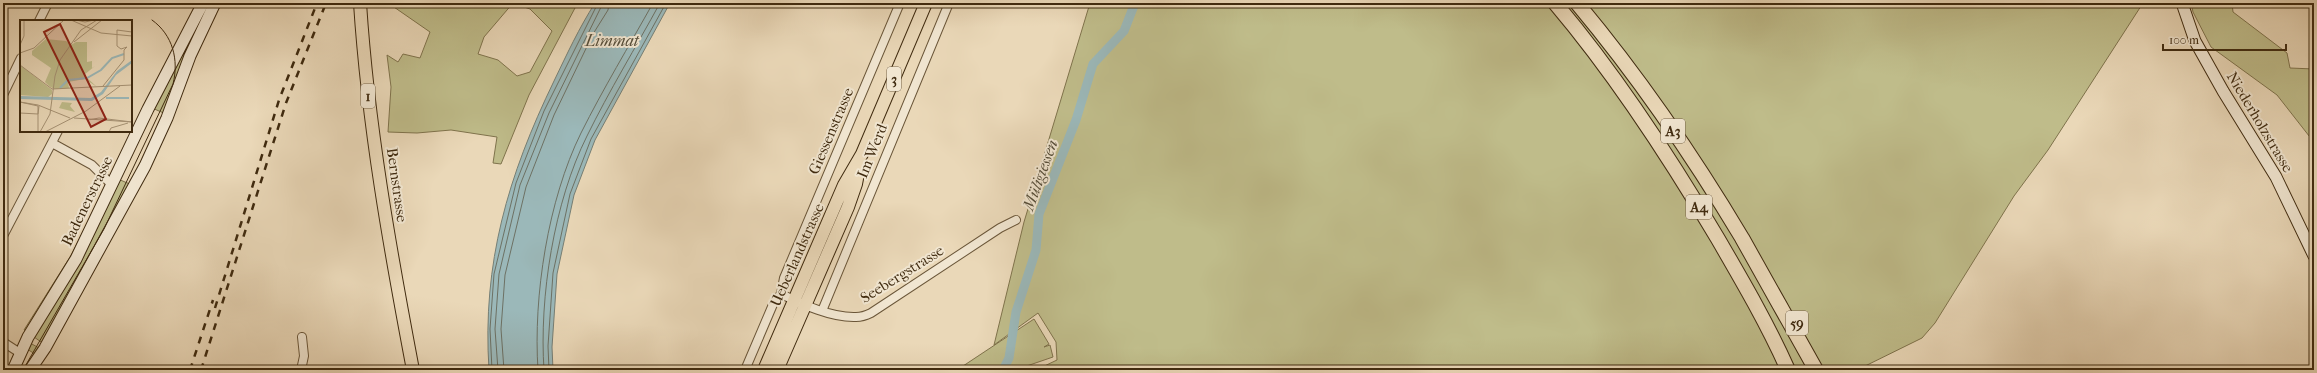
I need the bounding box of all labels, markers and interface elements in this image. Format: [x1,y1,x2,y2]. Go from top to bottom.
inset map [20,20,132,132]
scale bar [2163,26,2286,52]
water label: Limmat [584,31,640,50]
text: 100 m [2169,33,2199,47]
road number: 3 [887,67,901,91]
street label: Niederholzstrasse [2223,68,2297,176]
road number: 1 [361,84,375,108]
street label: Giessenstrasse [805,84,858,177]
road number: A3 [1661,119,1685,143]
street label: Im Werd [853,120,891,181]
water label: Müligiessen [1018,137,1062,214]
street label: Bernstrasse [383,147,411,224]
street label: Badenerstrasse [58,153,117,249]
road number: A4 [1686,195,1712,219]
street label: Ueberlandstrasse [766,200,828,309]
street label: Seebergstrasse [857,241,947,307]
road number: 59 [1786,311,1808,335]

